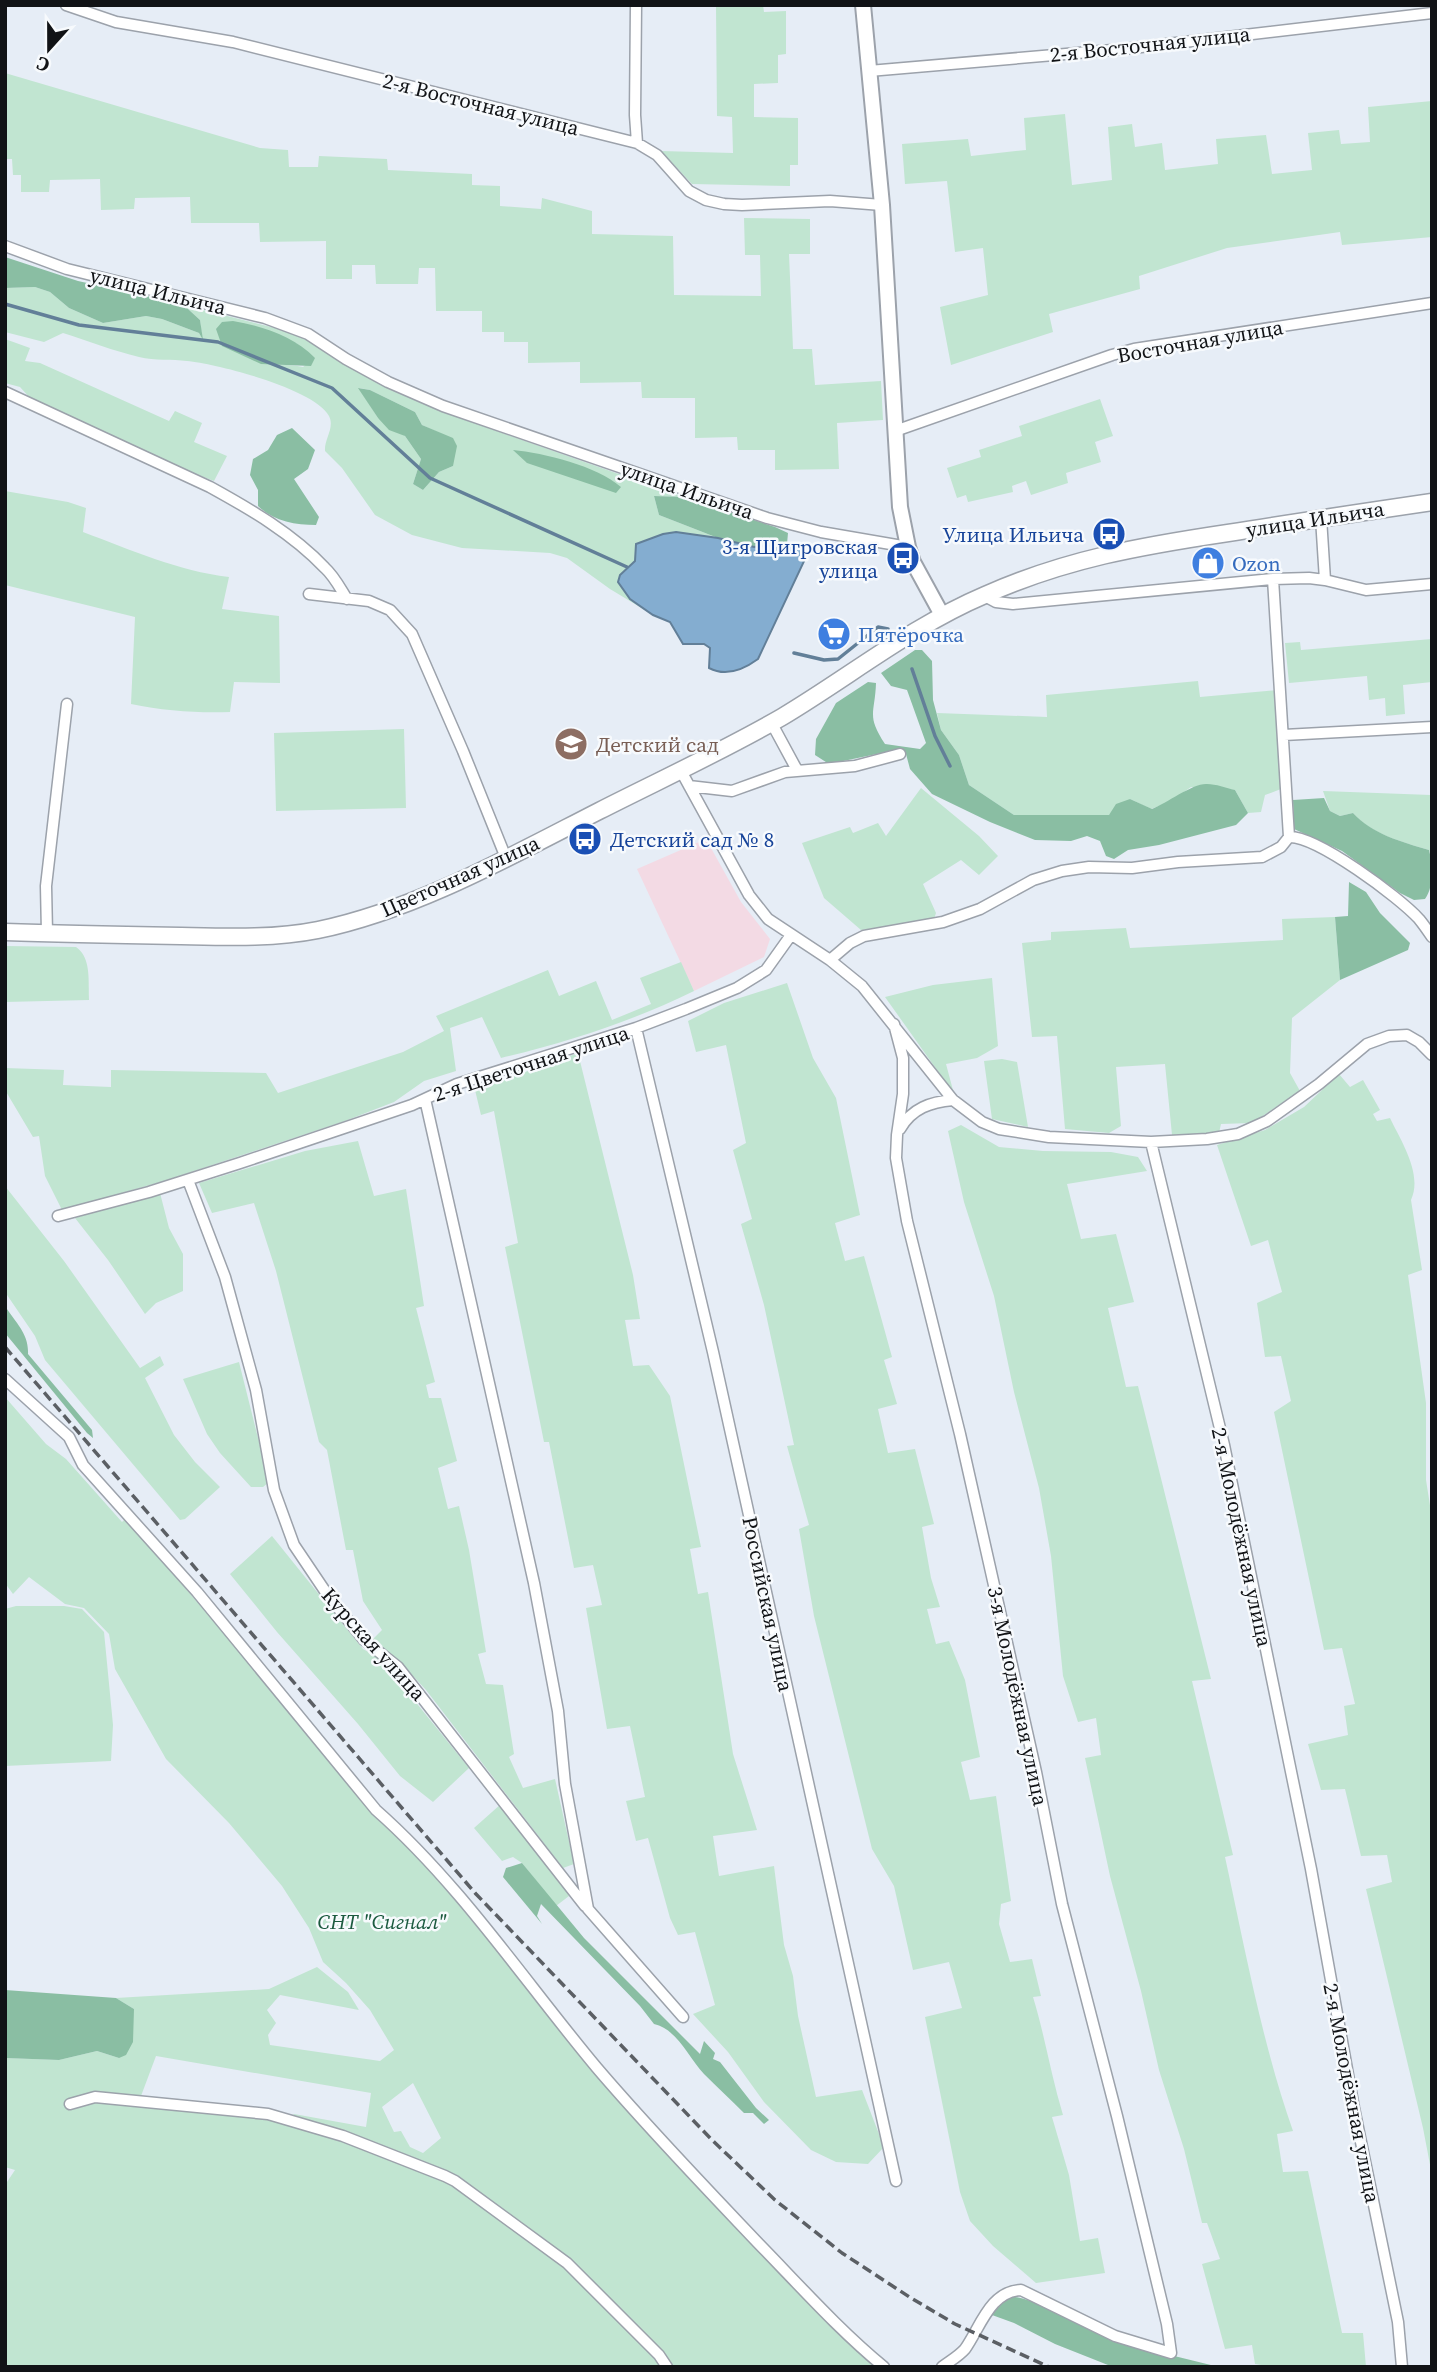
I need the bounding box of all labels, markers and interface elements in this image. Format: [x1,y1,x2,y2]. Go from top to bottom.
north arrow [14,14,84,84]
street label: 2-я Восточная улица [1048,19,1252,69]
text: С [33,51,53,79]
street label: 2-я Восточная улица [380,66,582,142]
street label: улица Ильича [87,260,229,322]
street label: Восточная улица [1115,312,1286,370]
street label: улица Ильича [616,454,758,526]
street label: улица Ильича [1244,494,1386,544]
bus stop icon: Улица Ильича [1090,515,1128,553]
place label: Улица Ильича [942,520,1084,549]
place label: 3-я Щигровская улица [722,532,878,585]
bus stop icon: 3-я Щигровская улица [884,539,922,577]
shop icon: Ozon [1189,544,1227,582]
place label: Ozon [1232,549,1281,578]
supermarket icon: Пятёрочка [815,615,853,653]
place label: Пятёрочка [858,620,964,649]
school or university icon: Детский сад [552,725,590,763]
place label: Детский сад [596,730,719,759]
bus stop icon: Детский сад № 8 [566,820,604,858]
place label: Детский сад № 8 [610,825,774,854]
street label: Цветочная улица [376,828,544,924]
street label: 2-я Цветочная улица [430,1018,633,1108]
street label: 2-я Молодёжная улица [1205,1425,1279,1650]
street label: Российская улица [735,1514,801,1694]
street label: Курская улица [315,1581,433,1707]
street label: 3-я Молодёжная улица [981,1584,1055,1809]
park label: СНТ "Сигнал" [317,1907,447,1936]
street label: 2-я Молодёжная улица [1316,1981,1388,2206]

